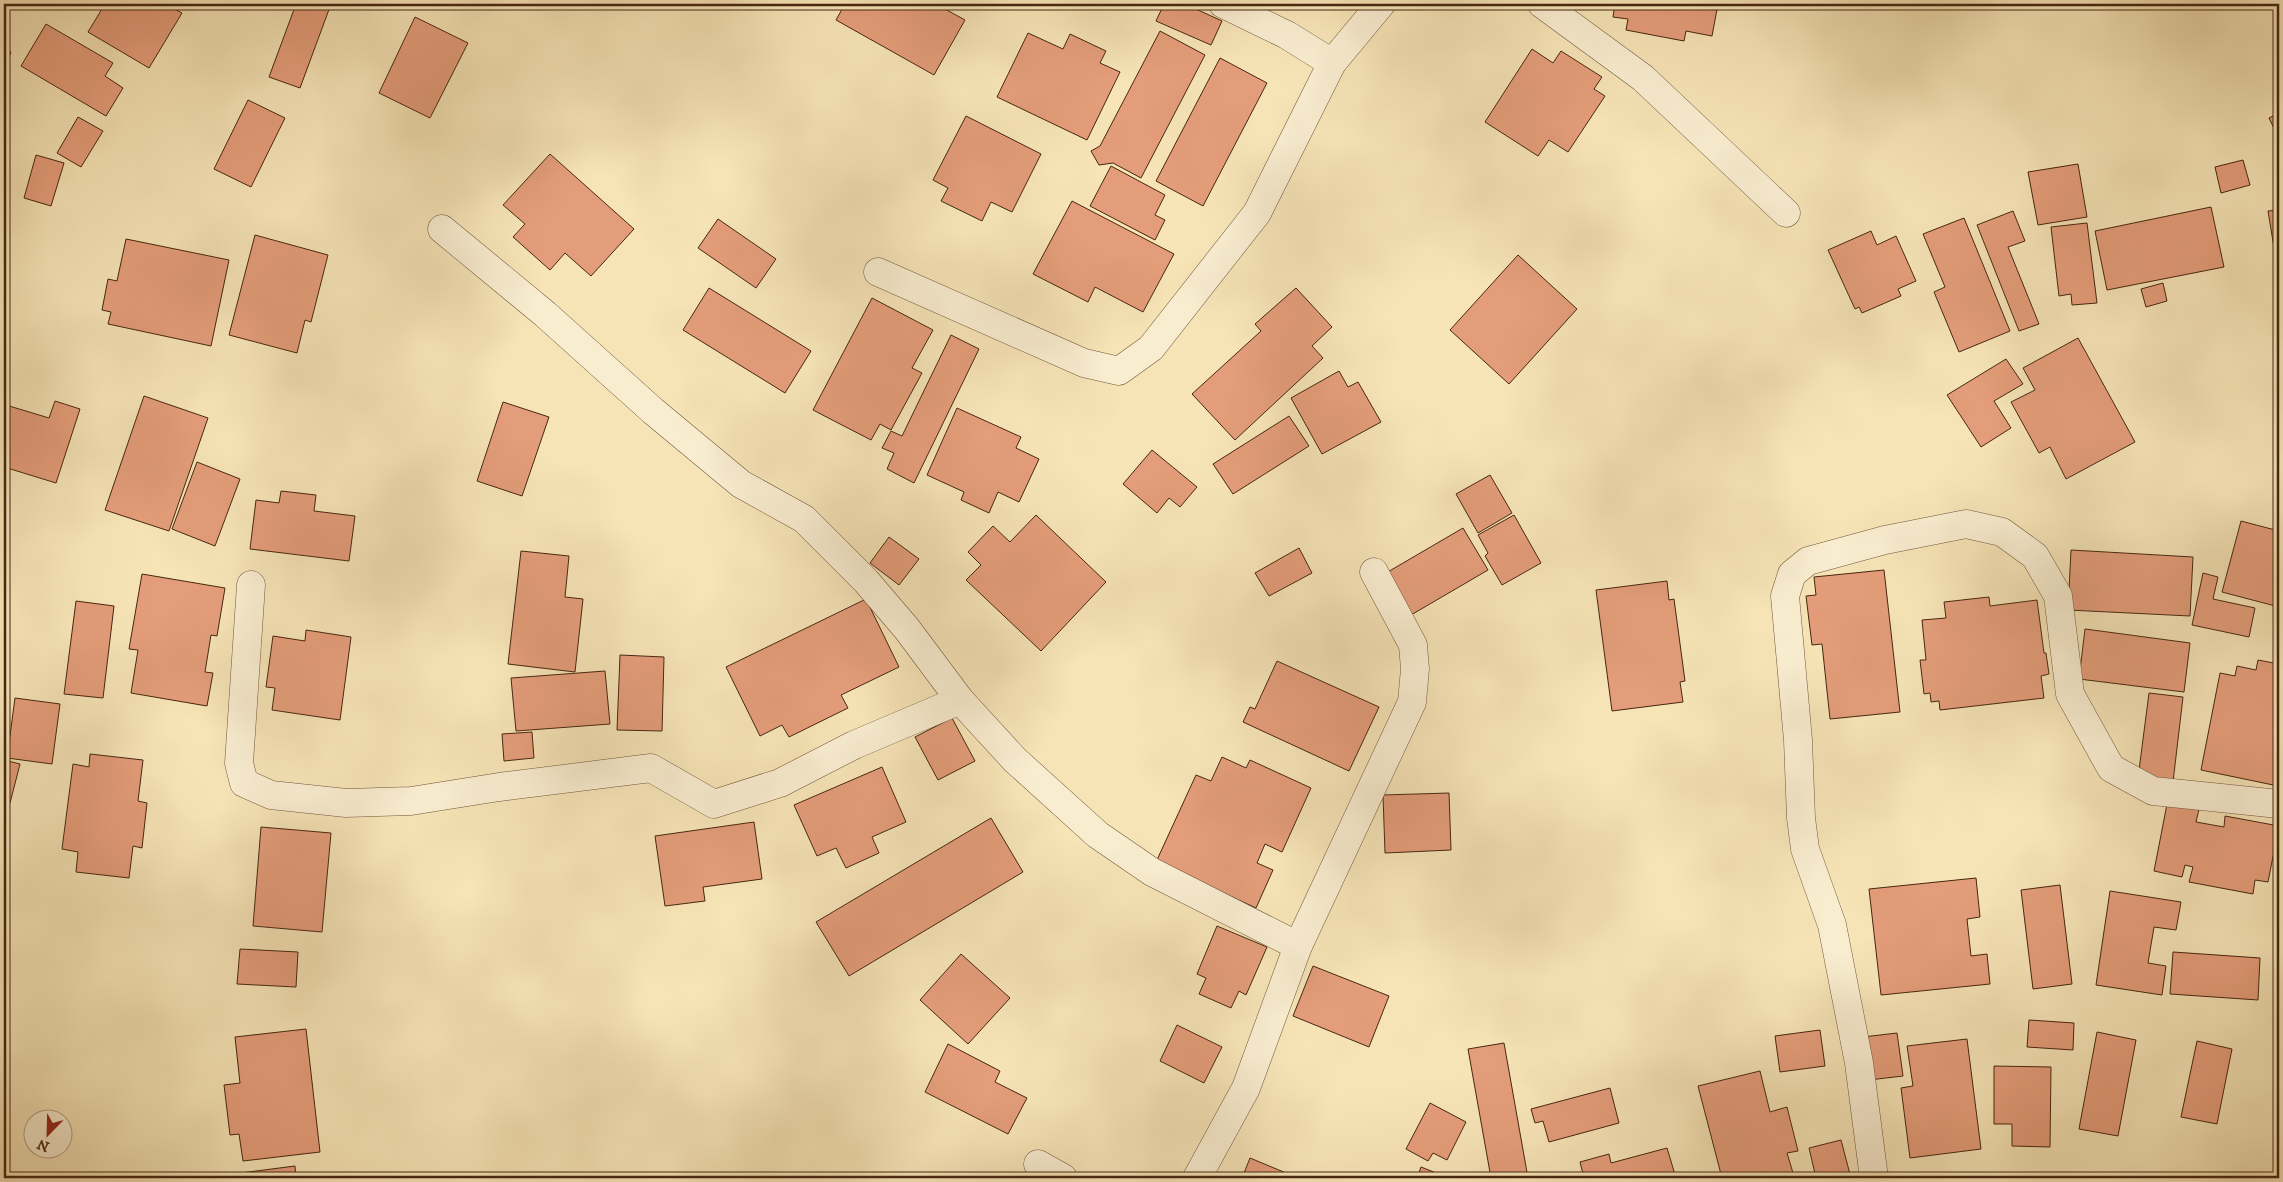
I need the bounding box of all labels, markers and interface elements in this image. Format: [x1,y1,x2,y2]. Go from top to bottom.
north arrow [22,1110,72,1160]
text: N [34,1134,52,1156]

